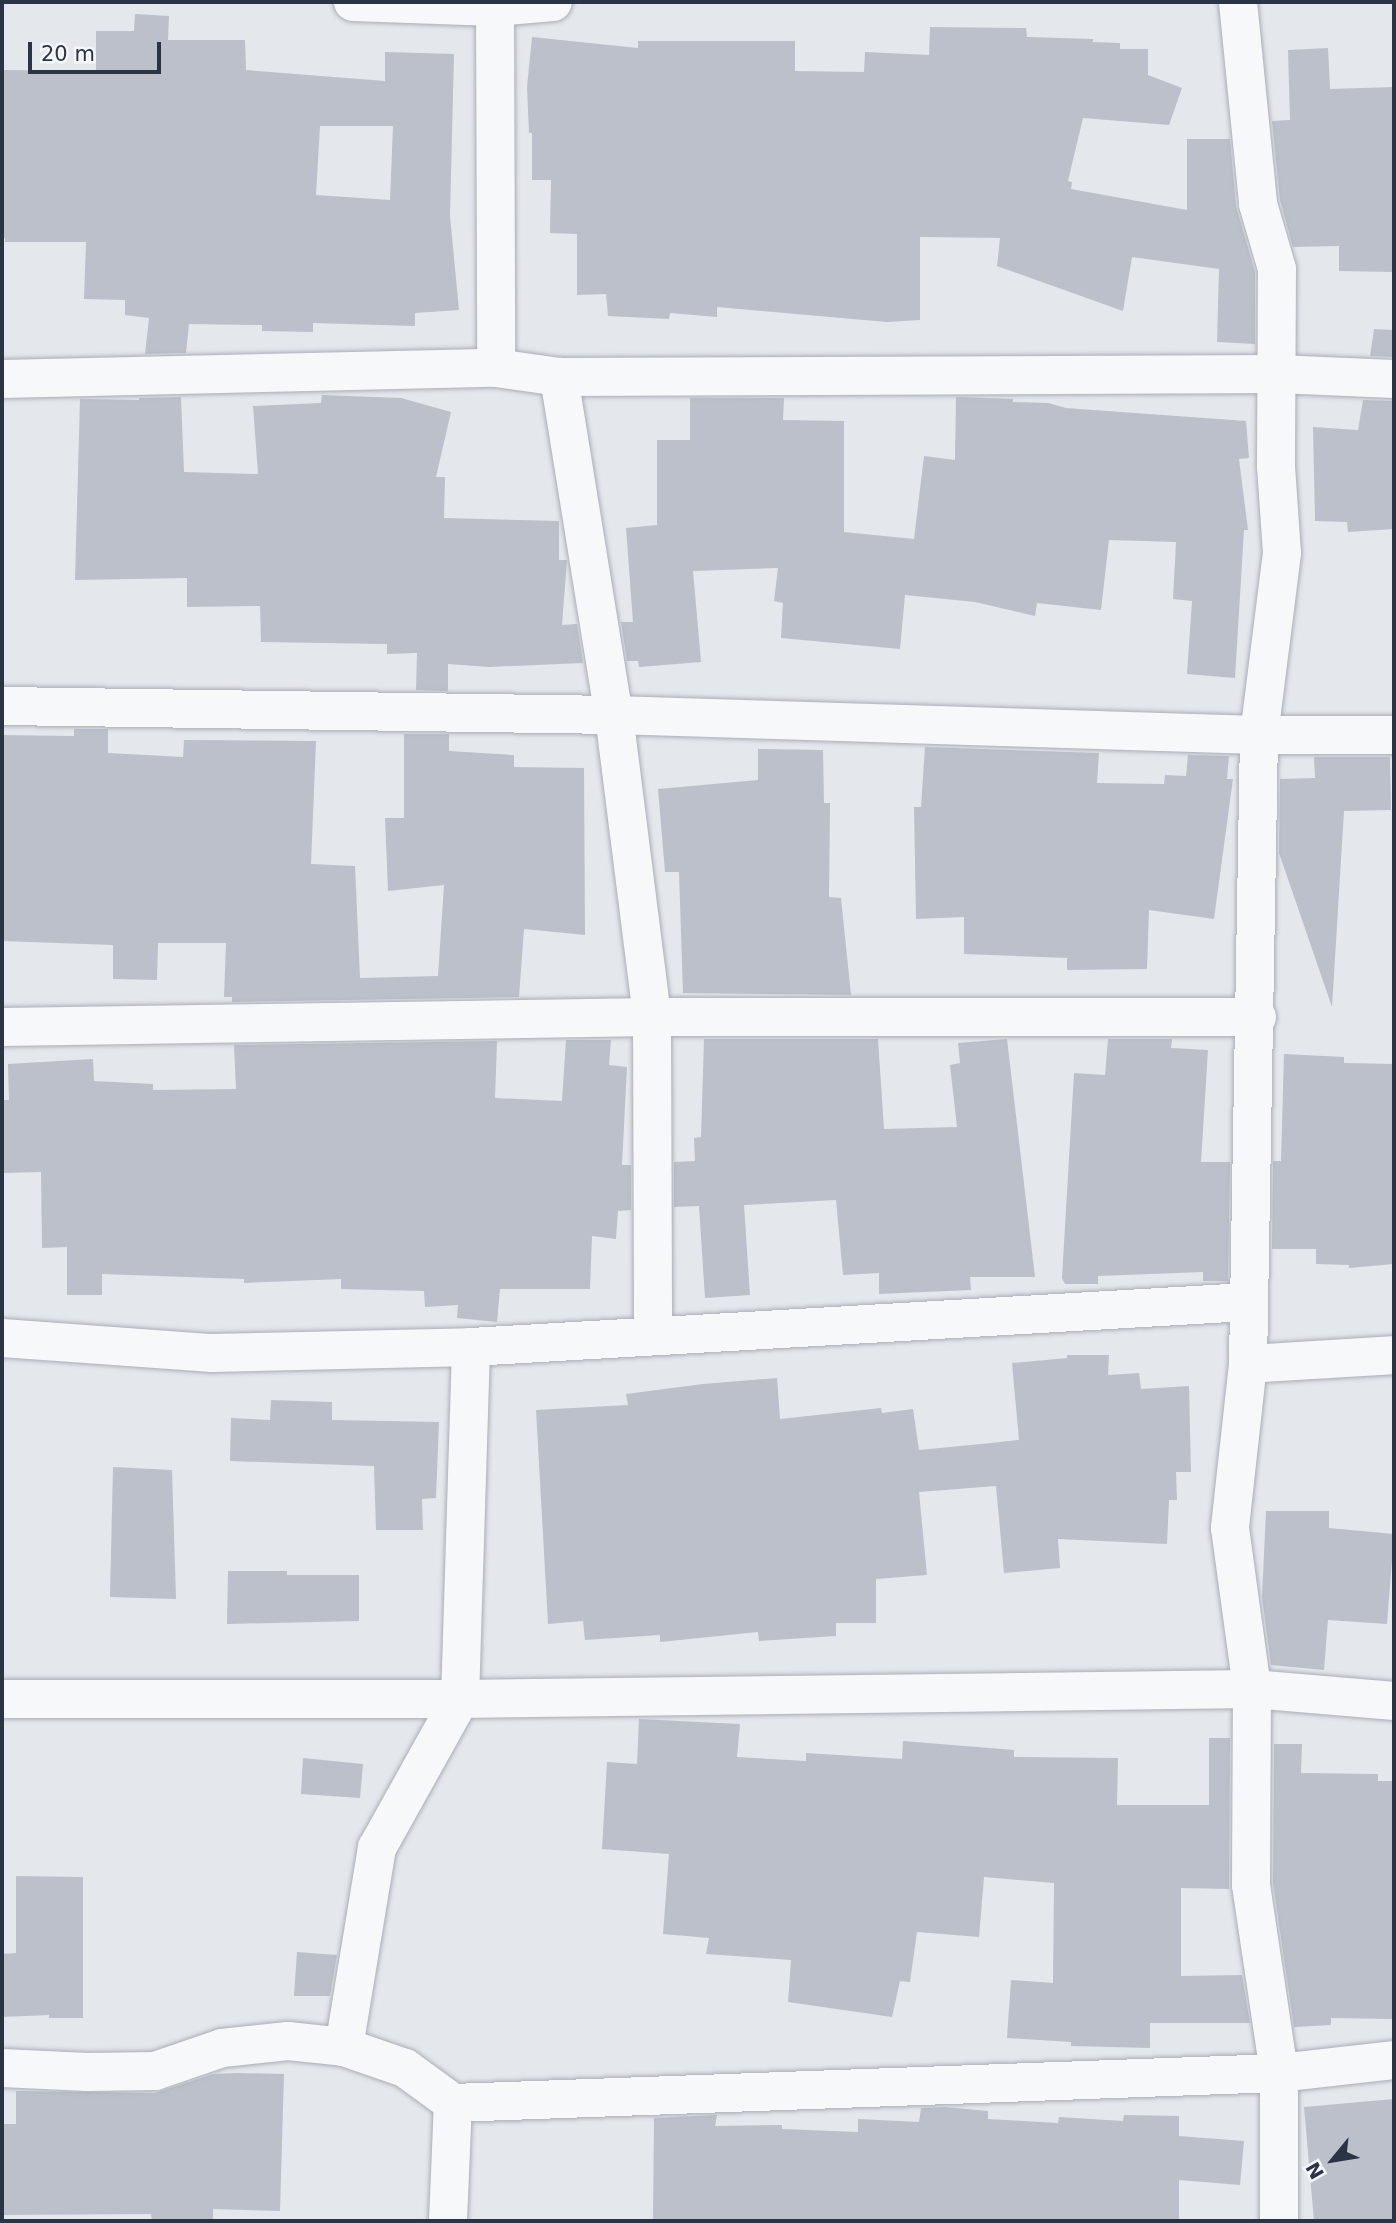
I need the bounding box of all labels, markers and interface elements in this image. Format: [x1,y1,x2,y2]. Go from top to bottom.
scale bar [32,28,164,72]
text: 20 m [41,42,95,66]
north arrow [1298,2125,1368,2195]
text: N [1301,2158,1328,2183]

